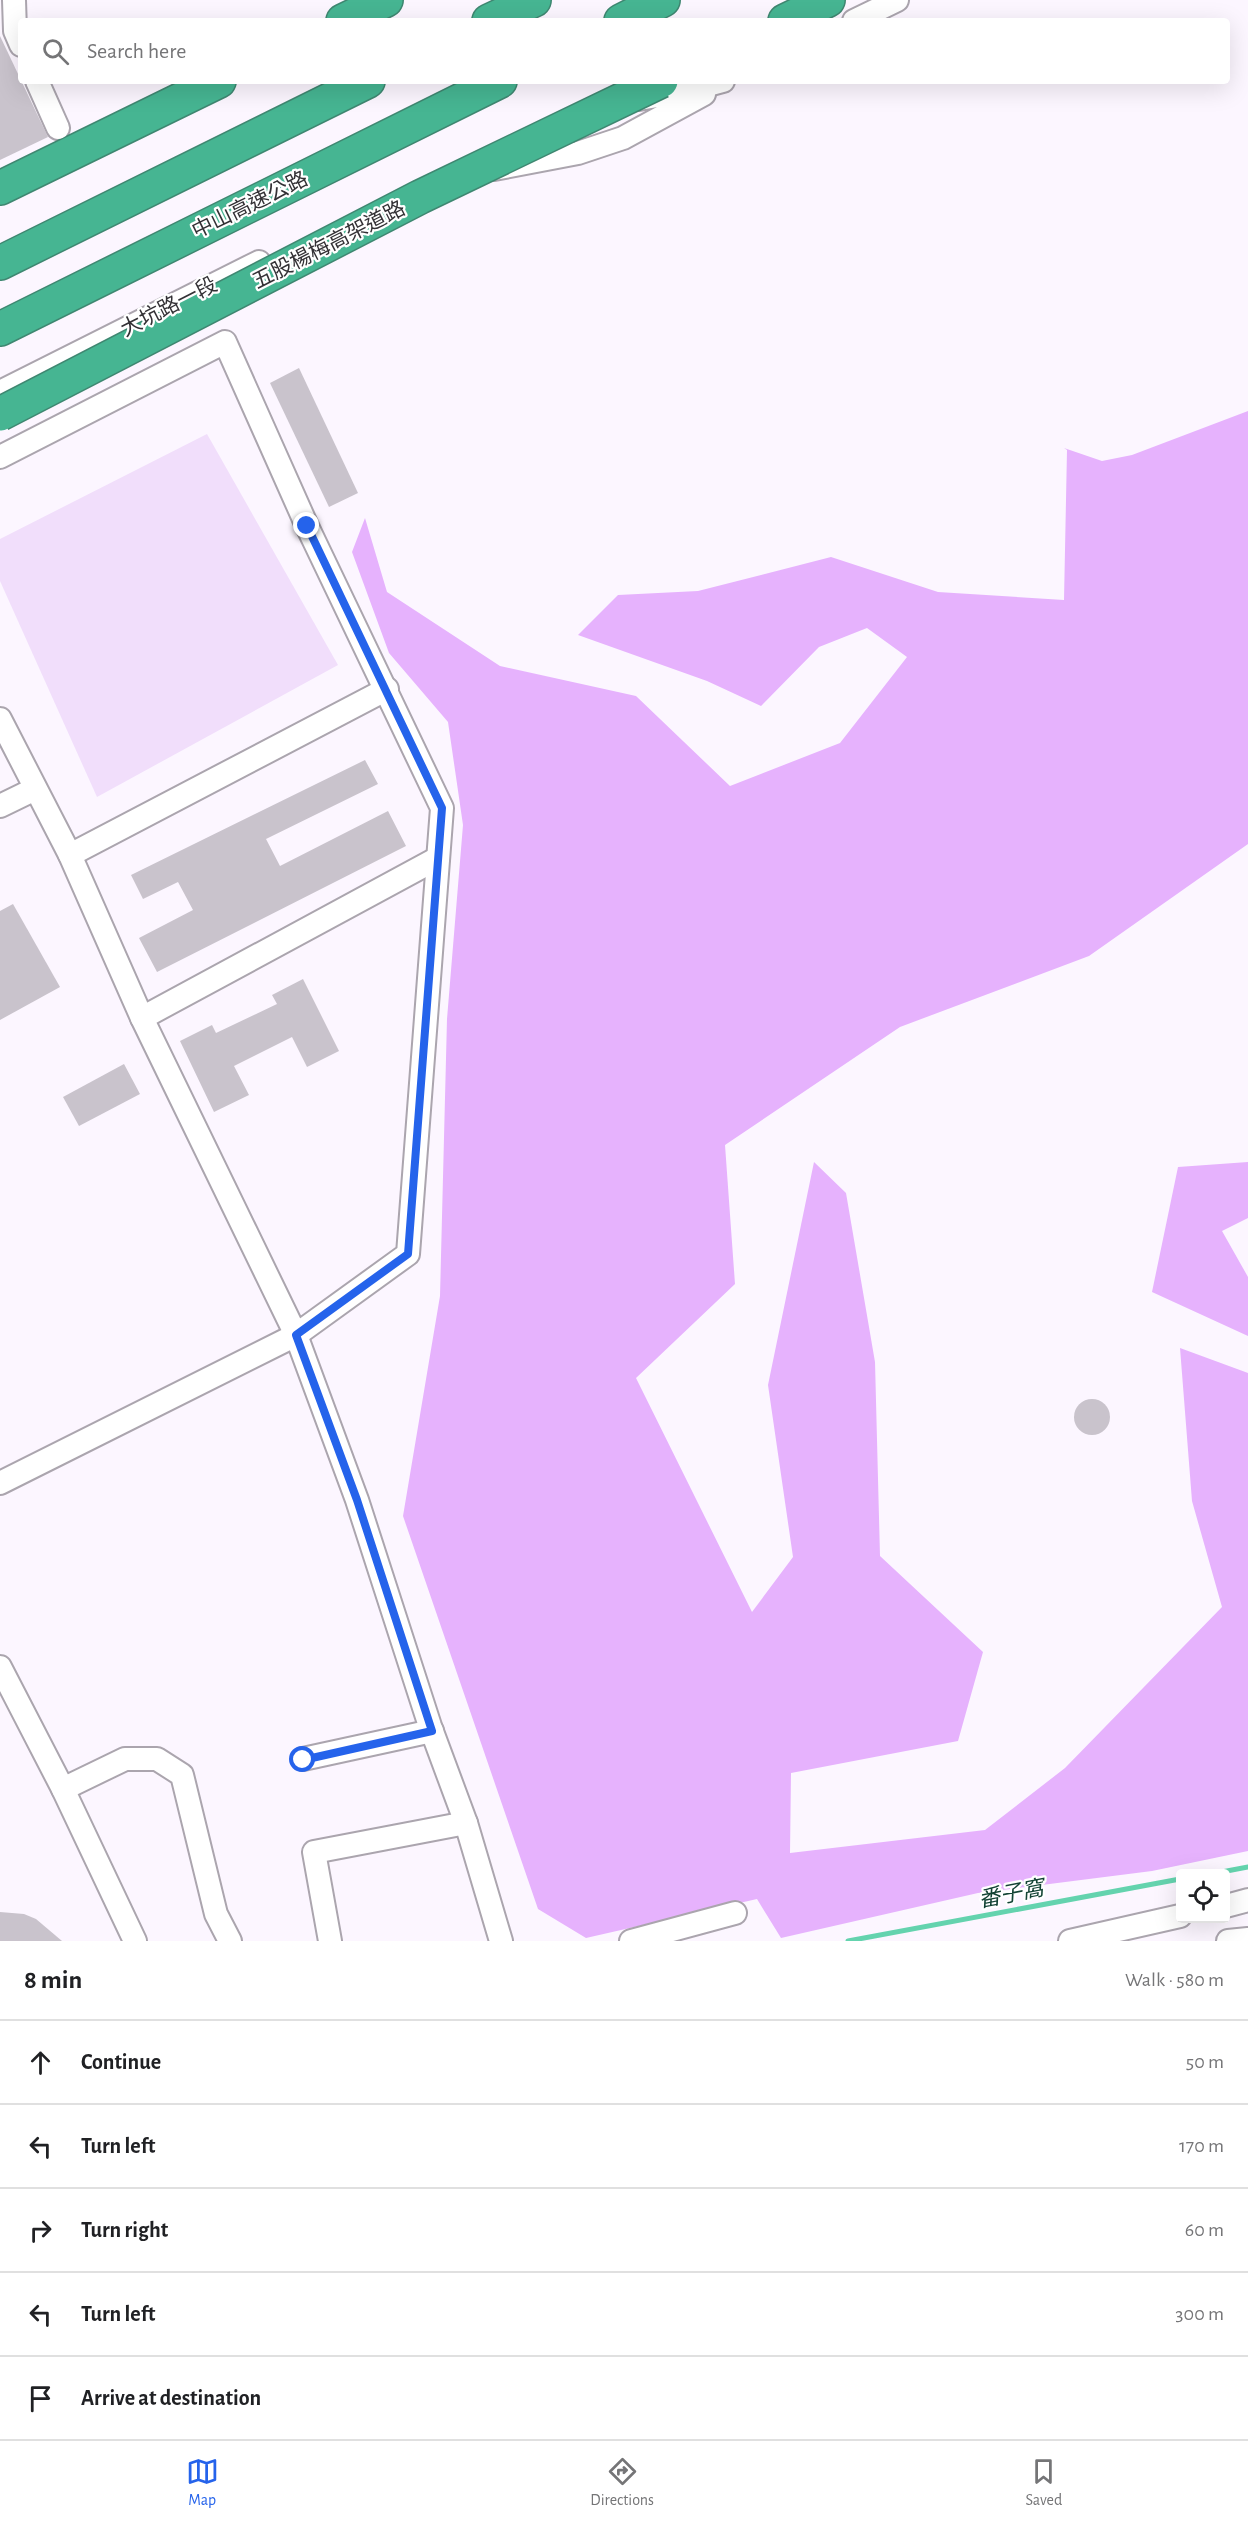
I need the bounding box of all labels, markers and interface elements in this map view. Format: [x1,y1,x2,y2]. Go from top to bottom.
search box [18,18,1230,84]
icon: search [39,35,72,68]
text: Search here [87,40,186,62]
street label: 中山高速公路 [188,167,311,242]
street label: 五股楊梅高架道路 [249,197,409,292]
street label: 大坑路一段 [117,273,221,340]
route end [293,512,319,538]
route start [289,1746,315,1772]
map controls [1176,1869,1230,1923]
button: locate [1176,1869,1230,1923]
water label: 番子窩 [976,1875,1048,1911]
text: 8 min [24,1967,82,1993]
text: Walk · 580 m [1125,1970,1224,1990]
icon: ahead [24,2046,57,2079]
text: Continue [81,2051,161,2073]
text: 50 m [1186,2052,1224,2072]
icon: left [24,2130,57,2163]
text: Turn left [81,2135,155,2157]
text: 170 m [1179,2136,1224,2156]
icon: right [24,2214,57,2247]
text: Turn right [81,2219,168,2241]
text: 60 m [1185,2220,1224,2240]
icon: left [24,2298,57,2331]
text: Turn left [81,2303,155,2325]
text: 300 m [1175,2304,1224,2324]
icon: arrive [24,2382,57,2415]
text: Arrive at destination [81,2387,261,2409]
tab: Map [186,2455,219,2510]
tab: Directions [590,2455,654,2510]
tab: Saved [1026,2455,1062,2510]

